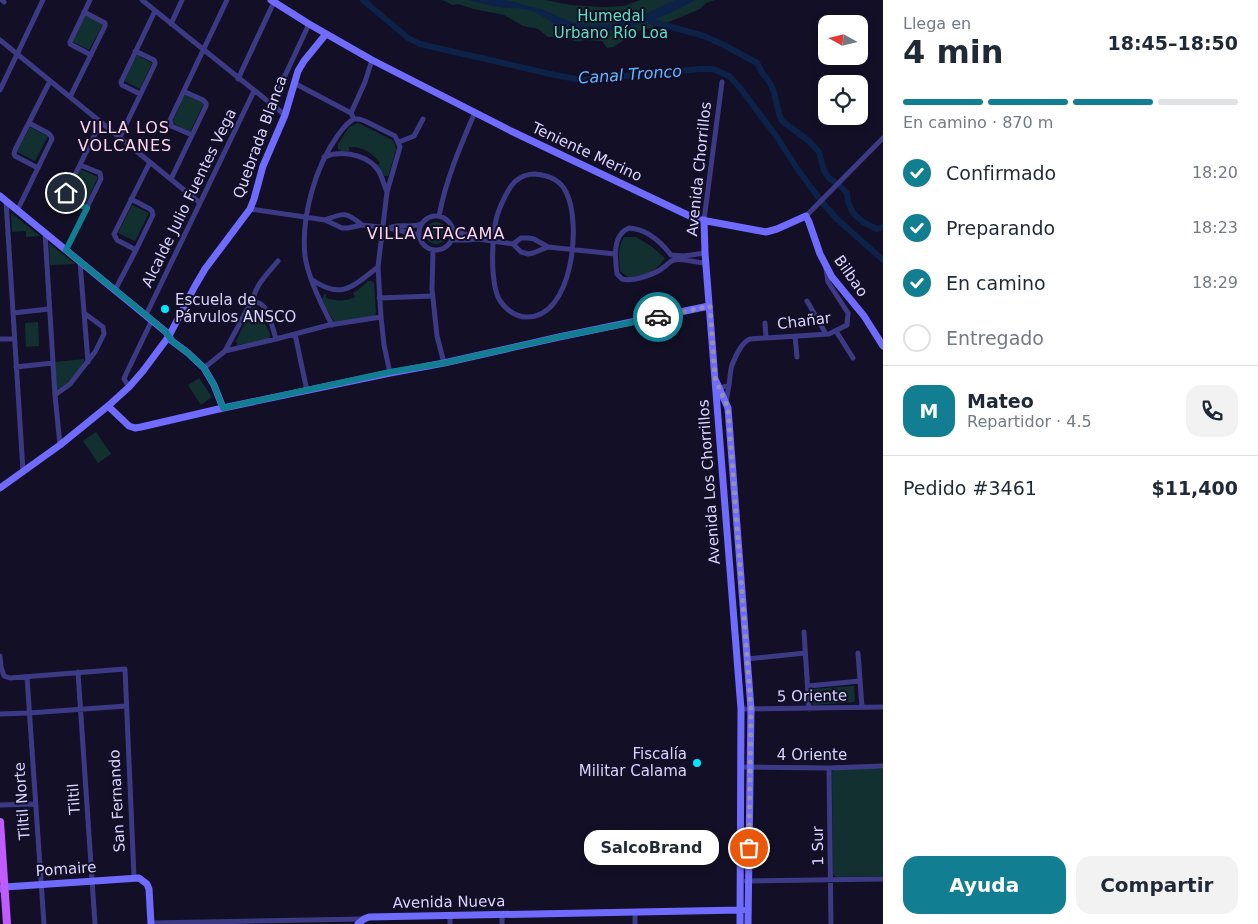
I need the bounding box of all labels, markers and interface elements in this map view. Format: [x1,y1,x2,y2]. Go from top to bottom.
park label: Humedal Urbano Río Loa [554,7,668,42]
text: Llega en [903,14,971,33]
north arrow [818,15,868,65]
map controls [818,15,868,125]
text: 18:45–18:50 [1108,32,1238,54]
text: 4 min [903,33,1004,71]
water label: Canal Tronco [577,61,683,88]
street label: Quebrada Blanca [229,73,291,201]
button: locate [818,75,868,125]
street label: Avenida Chorrillos [683,101,715,237]
street label: Alcalde Julio Fuentes Vega [138,106,240,290]
text: En camino · 870 m [903,113,1053,132]
district label: VILLA LOS VOLCANES [78,118,172,155]
street label: Teniente Merino [528,118,645,185]
icon: check [903,159,931,187]
text: Confirmado [946,162,1056,184]
text: 18:20 [1192,163,1238,182]
pin [45,172,87,214]
icon: home [52,179,80,207]
icon: check [903,214,931,242]
text: Preparando [946,217,1055,239]
text: 18:23 [1192,218,1238,237]
district label: VILLA ATACAMA [367,224,505,243]
street label: Bilbao [830,252,872,300]
icon: check [903,269,931,297]
text: En camino [946,272,1046,294]
text: 18:29 [1192,273,1238,292]
place label: Escuela de Párvulos ANSCO [175,291,296,326]
courier [633,292,683,342]
marker: Escuela de Párvulos ANSCO [159,303,171,315]
icon: car [644,303,672,331]
street label: Chañar [776,309,833,333]
text: Entregado [946,327,1044,349]
button: phone [1186,385,1238,437]
text: Mateo [967,390,1034,412]
street label: Avenida Los Chorrillos [694,399,724,565]
text: M [920,400,938,422]
text: Repartidor · 4.5 [967,412,1092,431]
text: Pedido #3461 [903,477,1037,499]
text: $11,400 [1151,477,1238,499]
street label: 5 Oriente [777,686,847,706]
place label: Fiscalía Militar Calama [579,745,687,780]
street label: 4 Oriente [777,746,847,764]
street label: San Fernando [105,749,129,853]
marker: Fiscalía Militar Calama [691,757,703,769]
street label: Tiltil Norte [10,762,34,841]
street label: Tiltil [64,783,84,816]
street label: 1 Sur [809,825,827,866]
pin [728,827,770,869]
callout: SalcoBrand [584,830,719,866]
icon: bag [735,834,763,862]
text: SalcoBrand [600,838,703,857]
button: Ayuda [903,856,1066,914]
button: Compartir [1076,856,1238,914]
street label: Pomaire [35,858,97,880]
street label: Avenida Nueva [393,892,505,912]

